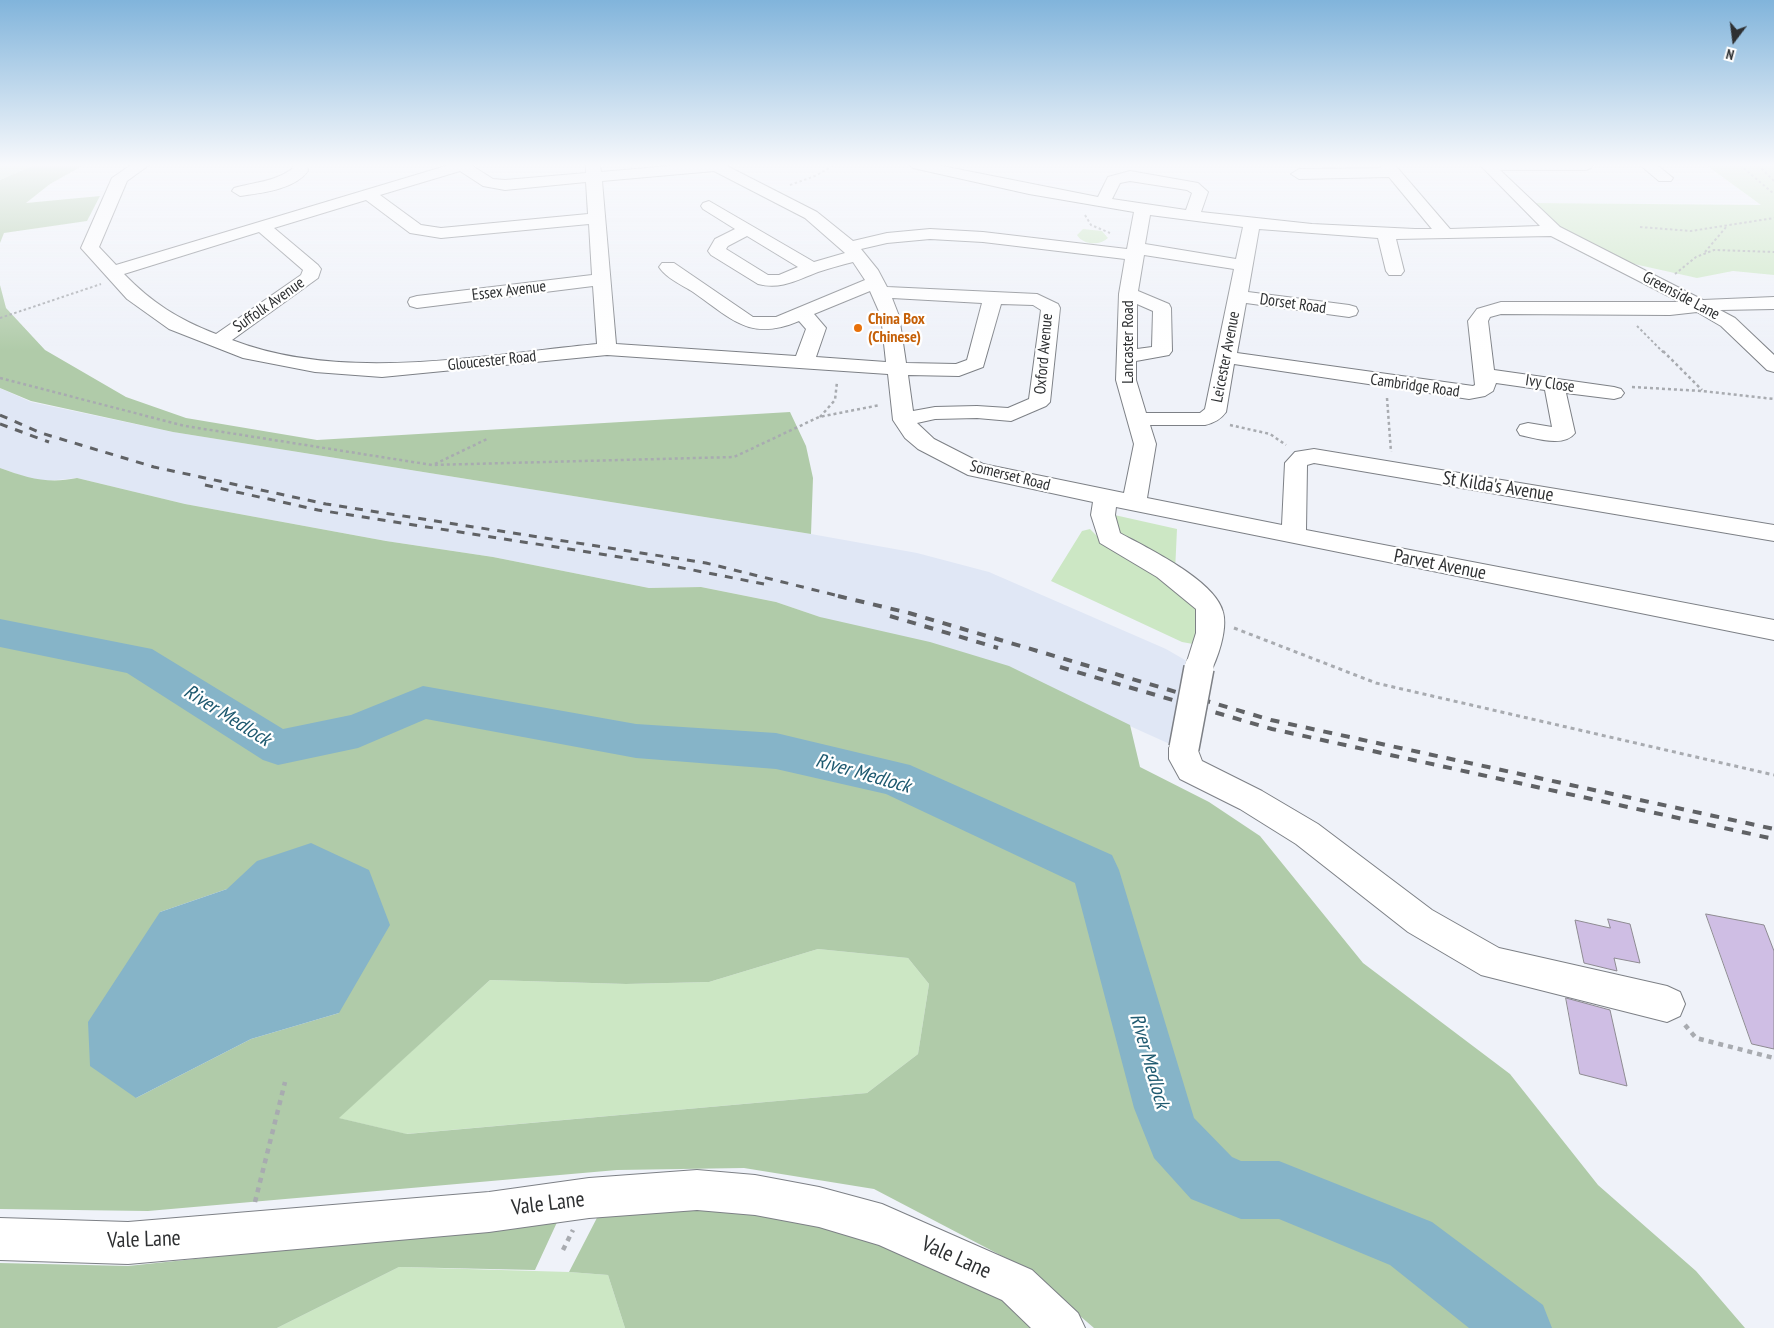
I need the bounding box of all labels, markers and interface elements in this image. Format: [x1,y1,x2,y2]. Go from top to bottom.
north arrow [1709,15,1759,65]
text: N [1724,45,1736,64]
street label: Greenside Lane [1639,268,1723,324]
street label: Suffolk Avenue [230,273,308,337]
street label: Essex Avenue [471,277,547,305]
street label: Dorset Road [1259,290,1327,318]
street label: Lancaster Road [1118,300,1138,384]
place label: China Box (Chinese) [868,309,925,347]
street label: Leicester Avenue [1208,310,1244,404]
street label: Oxford Avenue [1031,313,1057,395]
marker: China Box (Chinese) [852,322,864,334]
street label: Gloucester Road [447,347,537,375]
street label: Cambridge Road [1369,370,1461,402]
street label: Ivy Close [1524,371,1576,397]
street label: Somerset Road [968,457,1052,495]
street label: St Kilda's Avenue [1441,467,1555,507]
street label: Parvet Avenue [1392,545,1488,585]
water label: River Medlock [179,680,275,752]
water label: River Medlock [813,749,913,799]
water label: River Medlock [1124,1011,1174,1111]
street label: Vale Lane [510,1186,586,1222]
street label: Vale Lane [107,1226,181,1254]
street label: Vale Lane [917,1231,995,1285]

